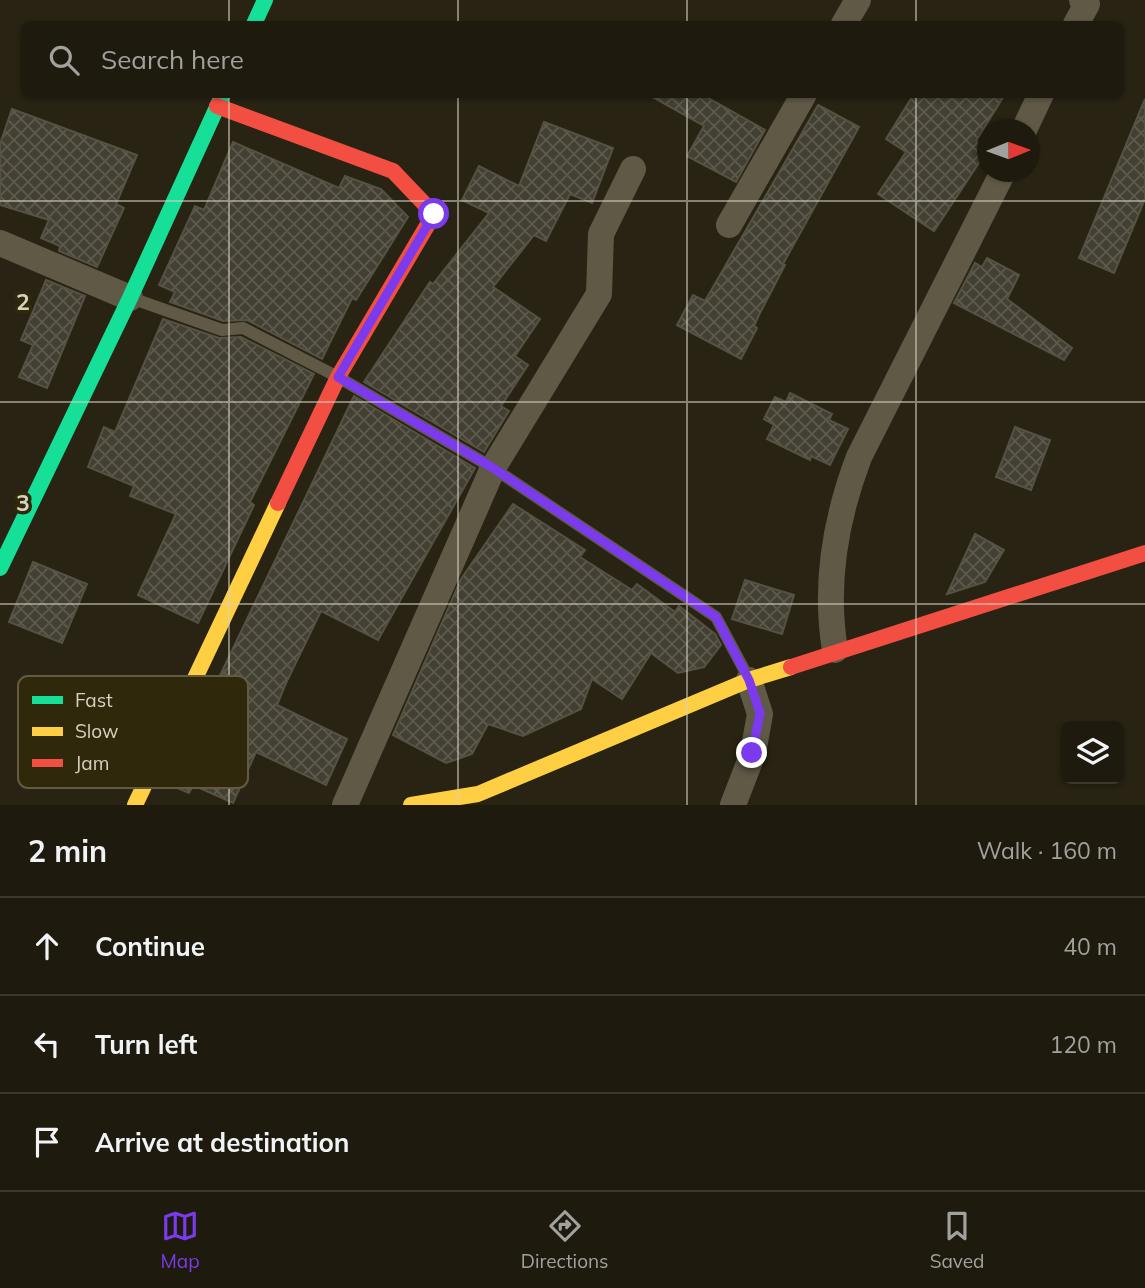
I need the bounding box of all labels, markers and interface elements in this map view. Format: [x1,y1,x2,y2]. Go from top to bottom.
search box [21,21,1124,98]
icon: search [45,41,83,79]
text: Search here [101,43,244,76]
north arrow [977,119,1040,182]
route start [418,198,449,229]
text: 2 [16,287,30,316]
text: 3 [16,488,30,517]
legend [18,676,248,788]
text: Fast [75,688,113,712]
text: Slow [75,719,119,743]
map controls [1061,721,1124,784]
button: layers [1061,721,1124,784]
route end [736,737,767,768]
text: Jam [75,751,109,775]
text: 2 min [28,832,107,870]
text: Walk · 160 m [977,836,1117,865]
icon: ahead [28,927,66,965]
text: Continue [95,930,205,963]
text: 40 m [1063,932,1117,961]
icon: left [28,1025,66,1063]
text: Turn left [95,1028,197,1061]
text: 120 m [1049,1030,1117,1059]
icon: arrive [28,1123,66,1161]
text: Arrive at destination [95,1126,350,1159]
tab: Map [161,1207,200,1273]
tab: Directions [521,1207,609,1273]
tab: Saved [930,1207,984,1273]

